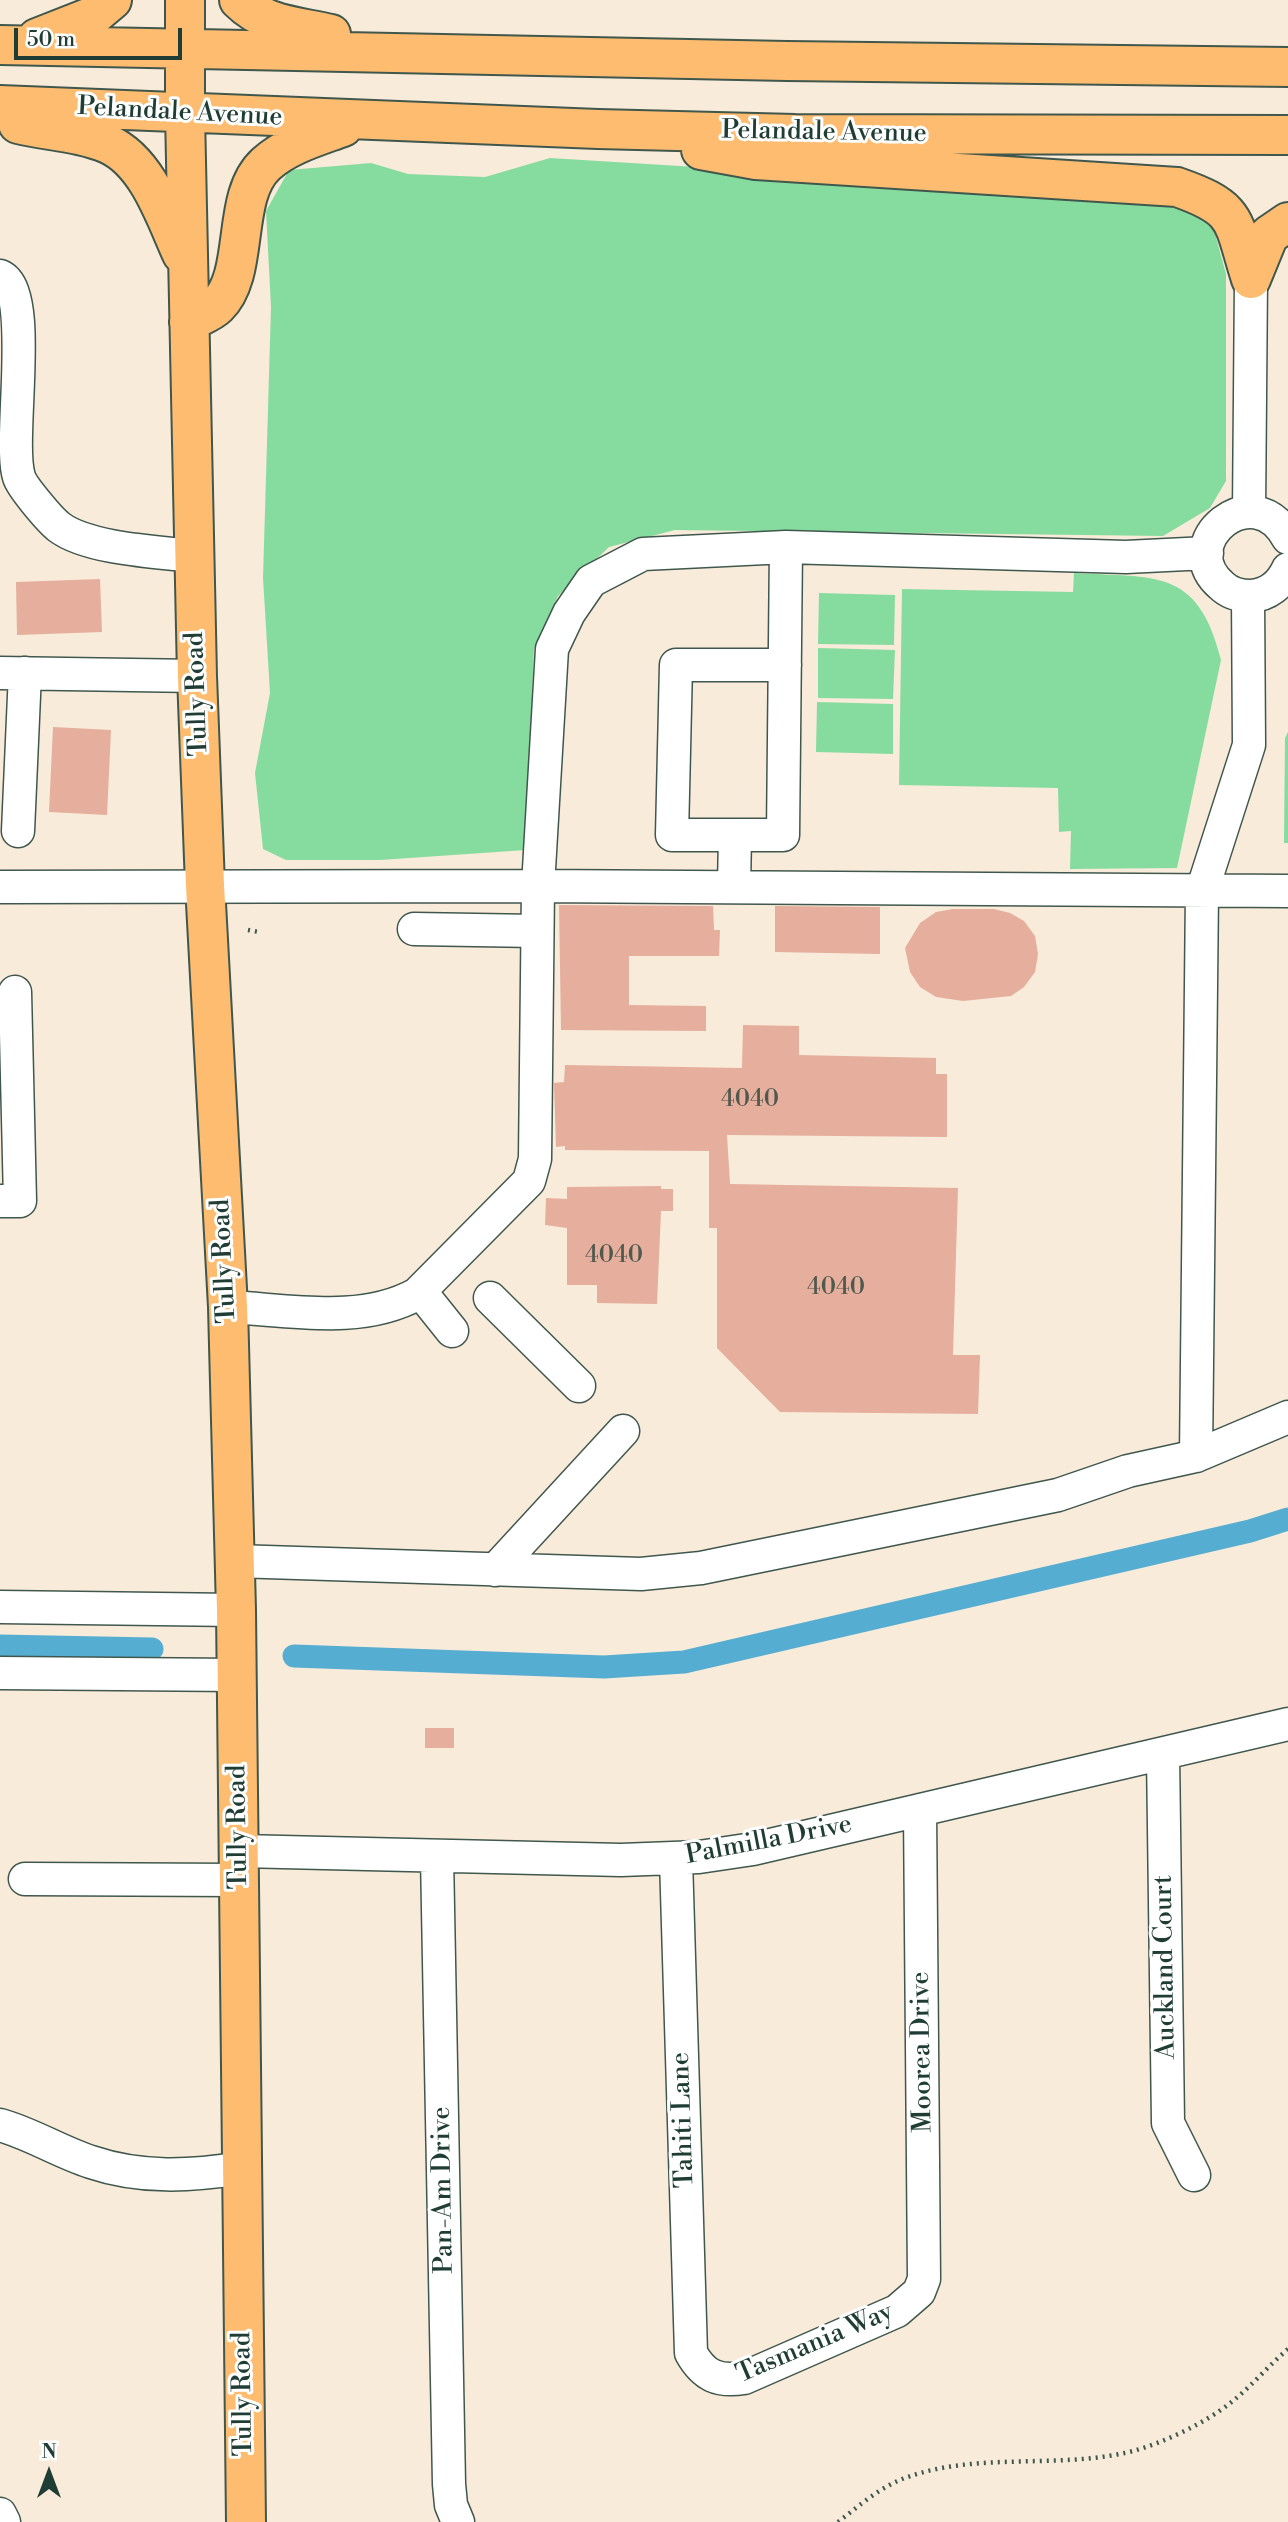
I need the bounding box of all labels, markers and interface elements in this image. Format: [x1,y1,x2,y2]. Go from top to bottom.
scale bar [18,14,186,58]
text: 50 m [27,27,75,53]
street label: Pelandale Avenue [77,92,283,134]
street label: Pelandale Avenue [721,116,927,150]
street label: Tully Road [180,631,216,757]
house number: 4040 [721,1086,779,1114]
street label: Tully Road [206,1198,244,1324]
house number: 4040 [585,1242,643,1270]
house number: 4040 [807,1274,865,1302]
street label: Tully Road [222,1764,256,1890]
street label: Palmilla Drive [683,1810,855,1872]
street label: Auckland Court [1149,1875,1183,2059]
street label: Moorea Drive [906,1971,940,2133]
street label: Tahiti Lane [666,2052,702,2188]
street label: Pan-Am Drive [427,2106,461,2274]
street label: Tasmania Way [732,2297,898,2391]
street label: Tully Road [227,2331,261,2457]
north arrow [14,2438,84,2508]
text: N [41,2440,57,2464]

